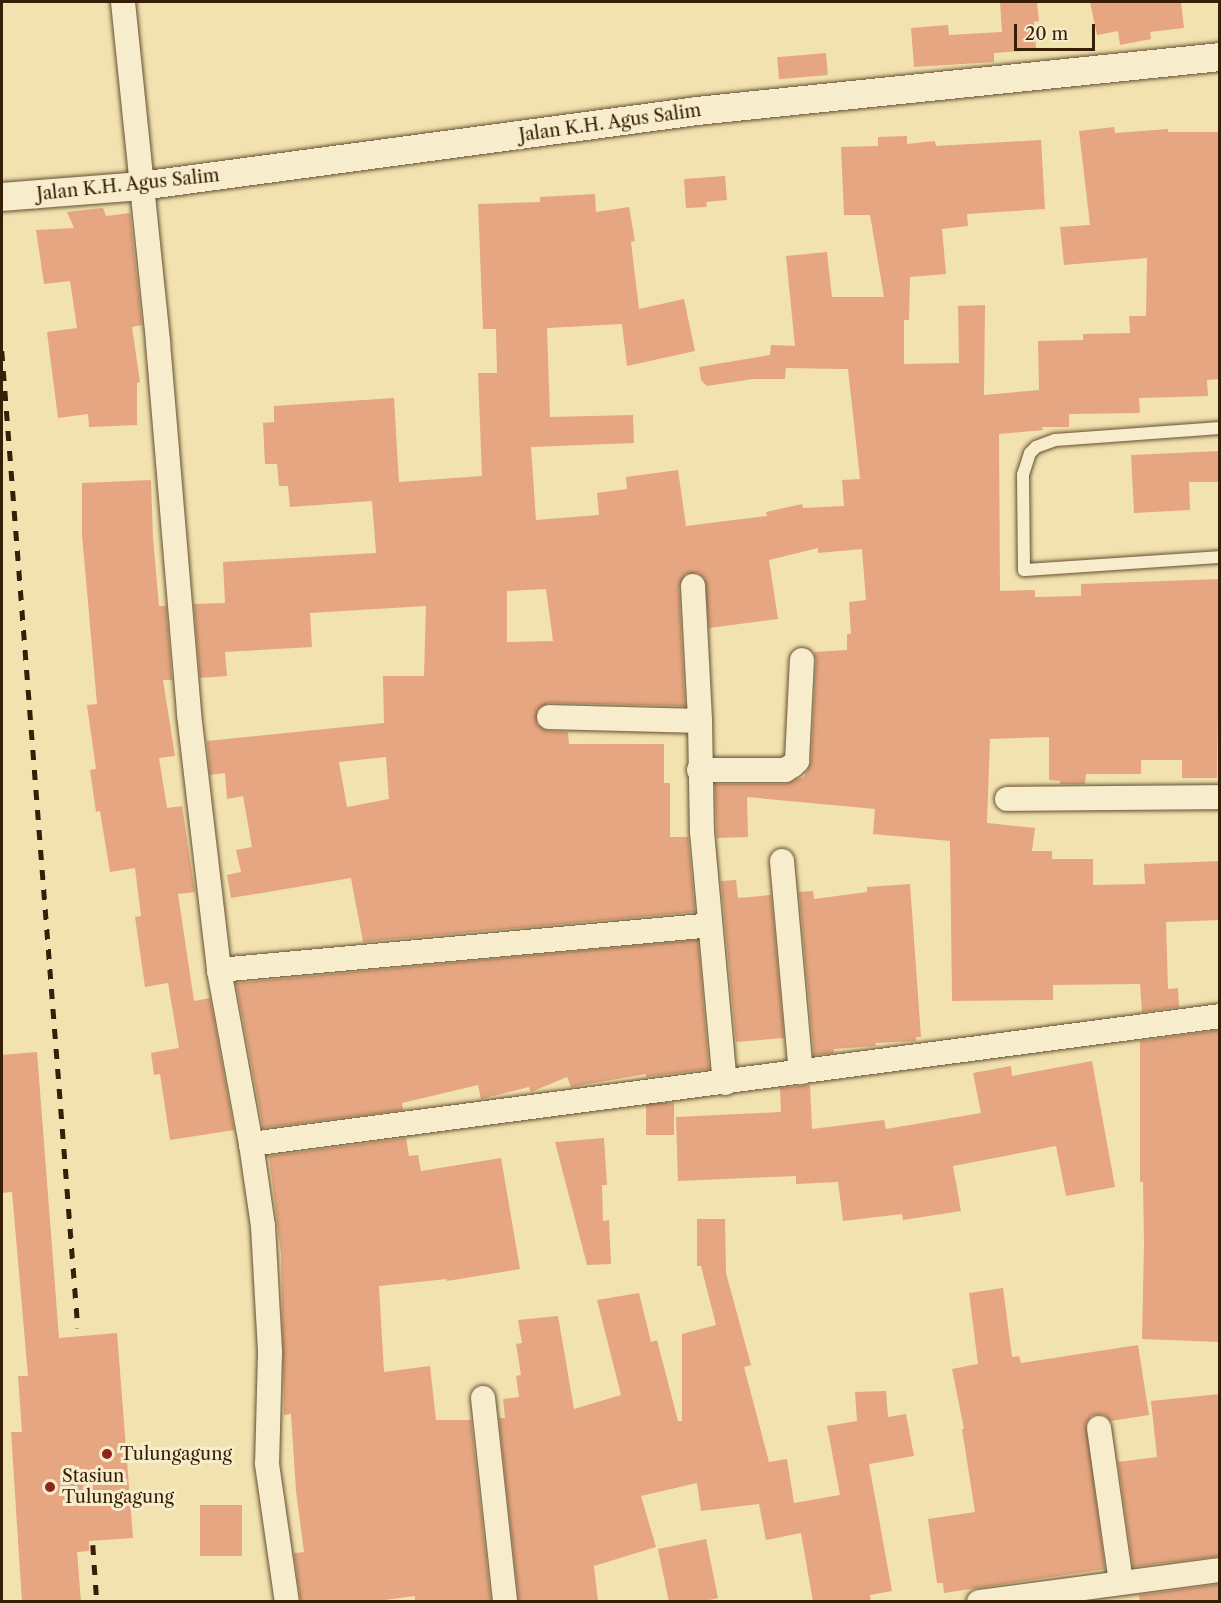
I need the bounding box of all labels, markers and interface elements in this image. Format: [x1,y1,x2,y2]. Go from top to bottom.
scale bar [1017,12,1098,50]
text: 20 m [1025,23,1068,45]
street label: Jalan K.H. Agus Salim [517,99,703,147]
street label: Jalan K.H. Agus Salim [35,165,221,205]
place label: Tulungagung [120,1443,232,1465]
marker: Tulungagung [98,1445,116,1463]
place label: Stasiun Tulungagung [62,1466,174,1508]
marker: Stasiun Tulungagung [43,1480,57,1494]

